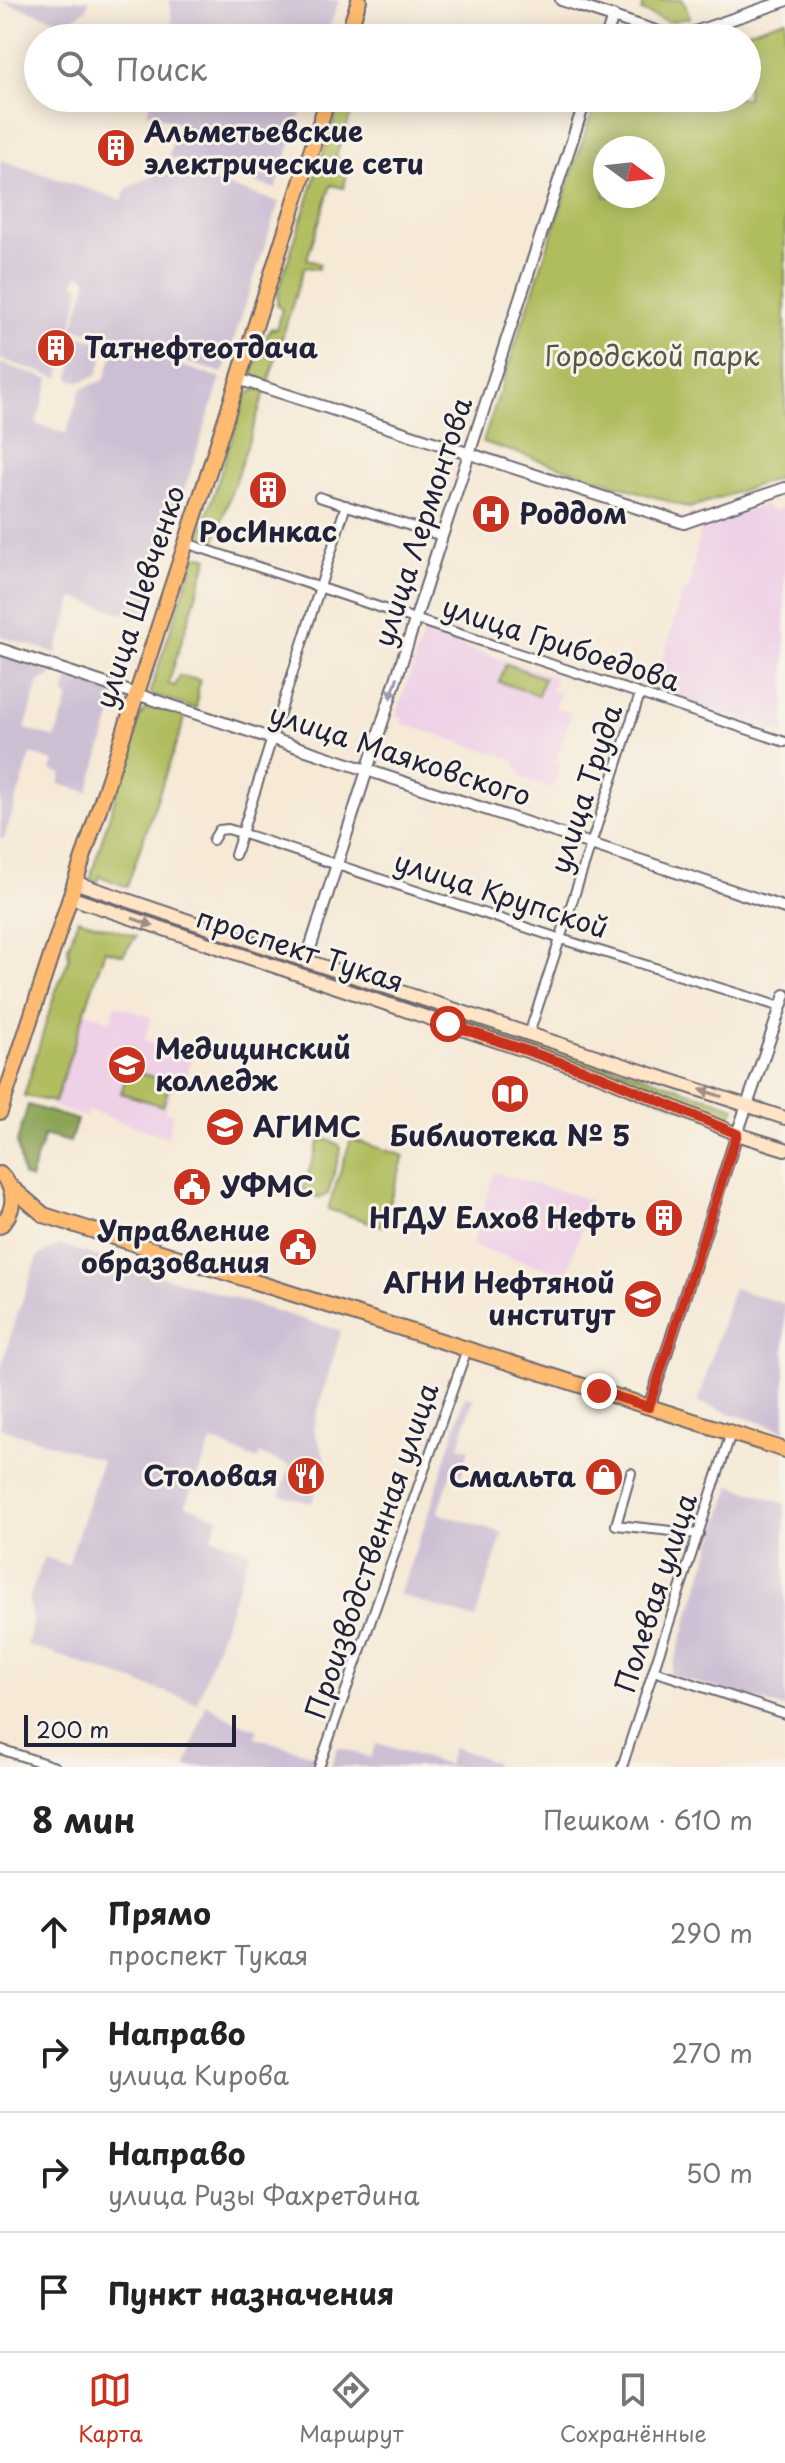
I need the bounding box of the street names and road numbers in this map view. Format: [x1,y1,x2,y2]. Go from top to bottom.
street label: улица Лермонтова [361,391,482,652]
street label: улица Шевченко [82,479,195,714]
street label: улица Грибоедова [437,584,687,702]
street label: улица Маяковского [264,691,537,816]
street label: улица Труда [537,698,632,878]
street label: улица Крупской [389,839,614,948]
street label: проспект Тукая [191,895,410,1002]
street label: Производственная улица [293,1376,448,1724]
street label: Полевая улица [602,1487,707,1698]

